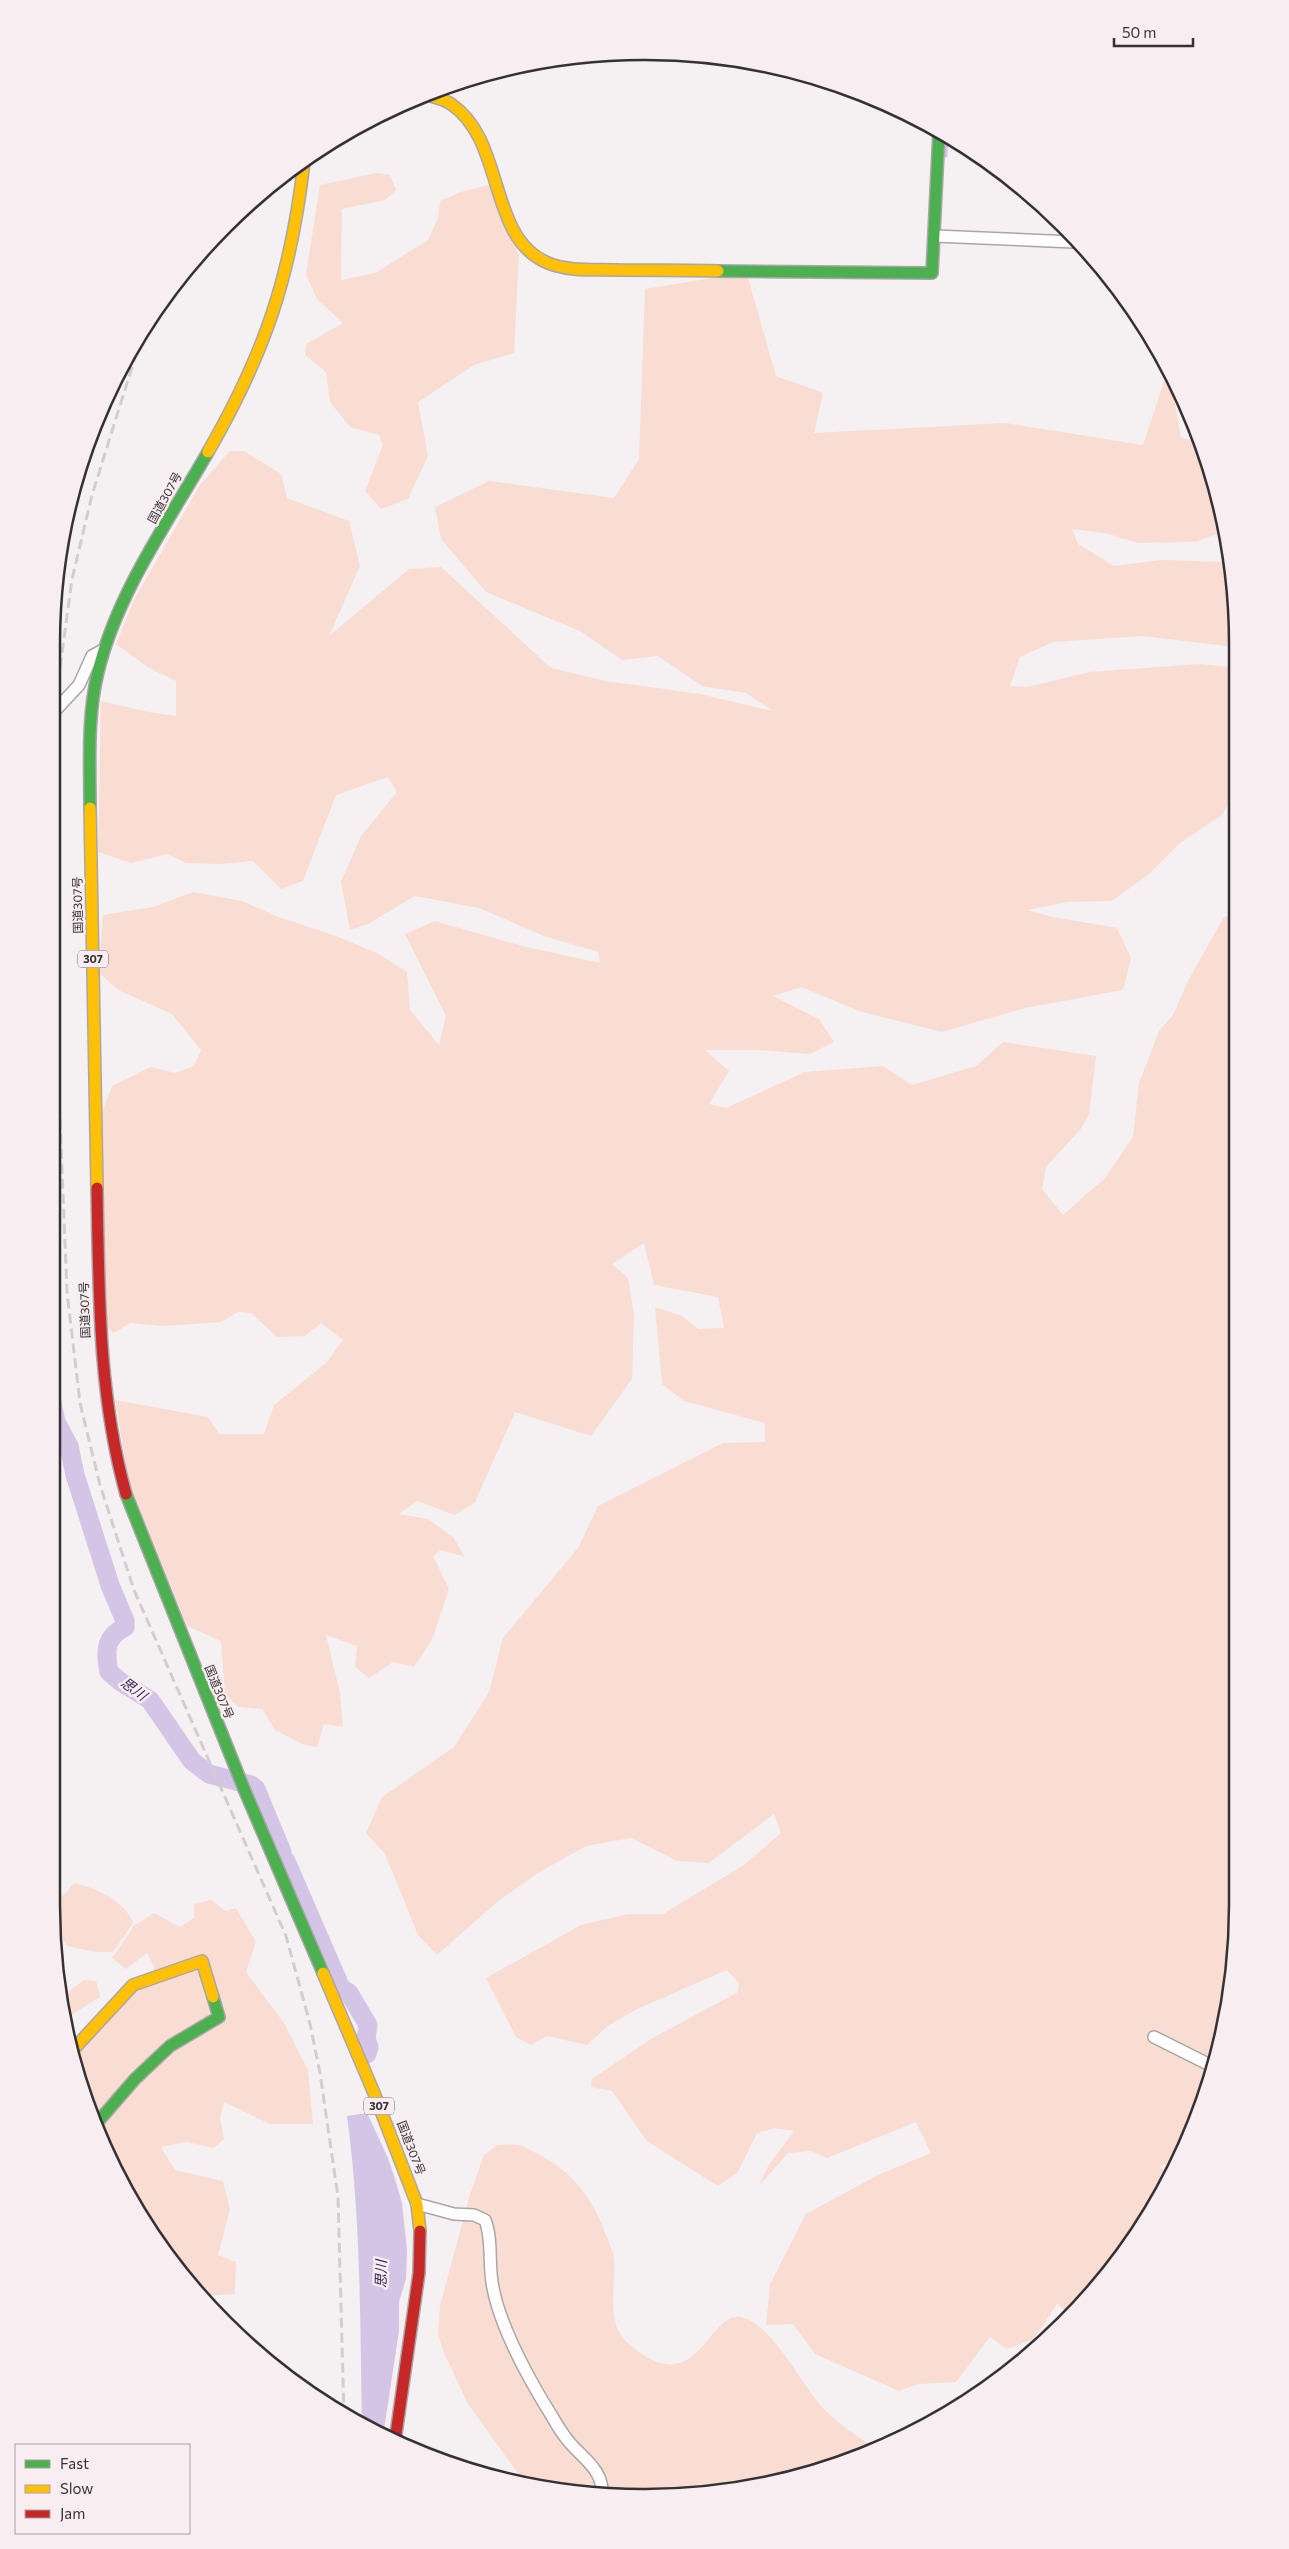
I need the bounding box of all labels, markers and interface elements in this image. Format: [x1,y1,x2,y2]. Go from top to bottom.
scale bar [1114,15,1193,47]
text: 50 m [1122,23,1156,41]
street label: 国道307号 [144,469,184,526]
street label: 国道307号 [70,876,84,934]
road number: 307 [78,951,108,968]
street label: 国道307号 [76,1281,92,1339]
street label: 国道307号 [203,1663,237,1721]
water label: 思川 [118,1673,152,1705]
road number: 307 [364,2098,394,2114]
street label: 国道307号 [395,2119,429,2177]
water label: 思川 [372,2258,389,2288]
legend [15,2444,190,2534]
text: Fast [60,2454,89,2472]
text: Slow [60,2479,93,2497]
text: Jam [60,2504,85,2522]

